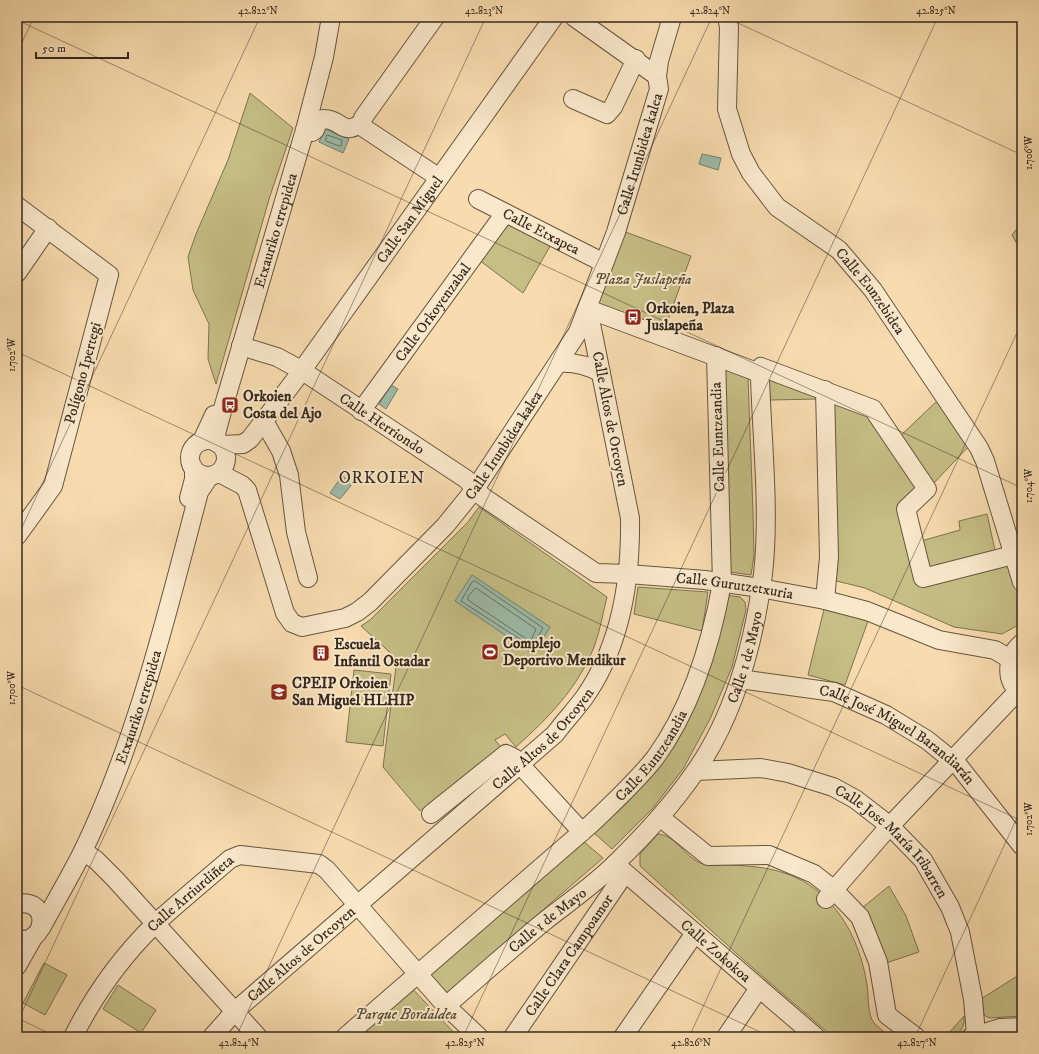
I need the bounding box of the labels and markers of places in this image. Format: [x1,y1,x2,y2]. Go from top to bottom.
place label: Orkoien, Plaza Juslapeña [644,299,735,335]
bus stop icon: Orkoien, Plaza Juslapeña [623,307,643,327]
place label: Orkoien Costa del Ajo [243,387,322,423]
bus stop icon: Orkoien Costa del Ajo [220,395,240,415]
place label: Complejo Deportivo Mendikur [503,634,626,670]
place label: Escuela Infantil Ostadar [334,635,430,671]
sports icon: Complejo Deportivo Mendikur [480,642,500,662]
building icon: Escuela Infantil Ostadar [311,643,331,663]
place label: CPEIP Orkoien San Miguel HLHIP [292,674,415,710]
school or university icon: CPEIP Orkoien San Miguel HLHIP [269,682,289,702]

